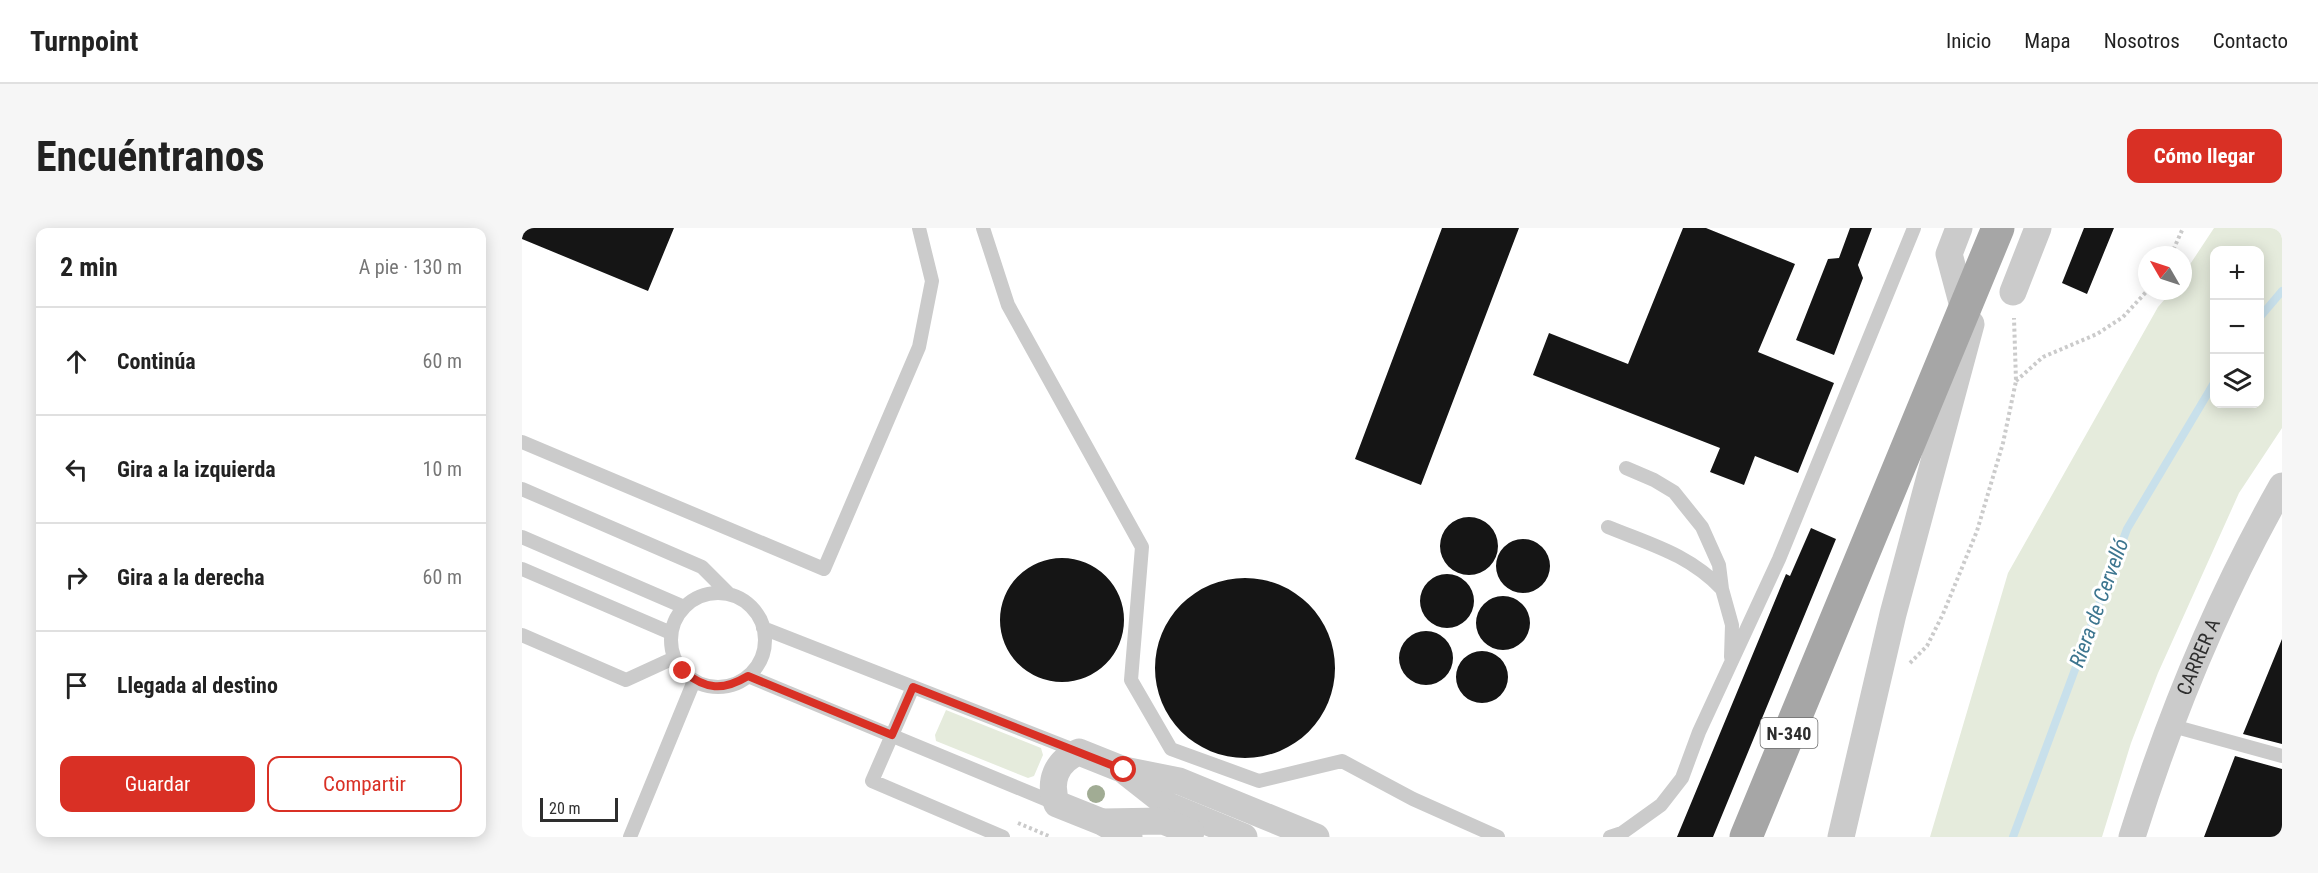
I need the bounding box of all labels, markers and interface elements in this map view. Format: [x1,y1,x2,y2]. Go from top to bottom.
text: Turnpoint [30,25,138,58]
text: Inicio [1946,29,1991,53]
text: Mapa [2024,29,2071,53]
text: Nosotros [2104,29,2180,53]
text: Contacto [2213,29,2288,53]
button: Cómo llegar [2127,129,2282,183]
text: Encuéntranos [36,132,265,181]
north arrow [2138,246,2192,300]
map controls [2210,246,2264,408]
button: + [2210,246,2264,300]
text: 2 min [60,252,118,282]
text: A pie · 130 m [359,255,462,279]
button: − [2210,300,2264,354]
icon: ahead [60,345,93,378]
text: Continúa [117,349,196,374]
text: 60 m [423,349,462,373]
button: layers [2210,354,2264,408]
icon: left [60,453,93,486]
text: Gira a la izquierda [117,457,276,482]
text: 10 m [423,457,462,481]
water label: Riera de Cervelló [2065,535,2133,671]
icon: right [60,561,93,594]
text: Gira a la derecha [117,565,265,590]
text: 60 m [423,565,462,589]
street label: CARRER A [2171,614,2225,699]
route end [669,657,695,683]
icon: arrive [60,669,93,702]
text: Llegada al destino [117,673,278,698]
road number: N-340 [1760,718,1818,748]
button: Guardar [60,756,255,812]
button: Compartir [267,756,462,812]
route start [1110,756,1136,782]
scale bar [540,795,618,822]
text: 20 m [549,799,581,818]

